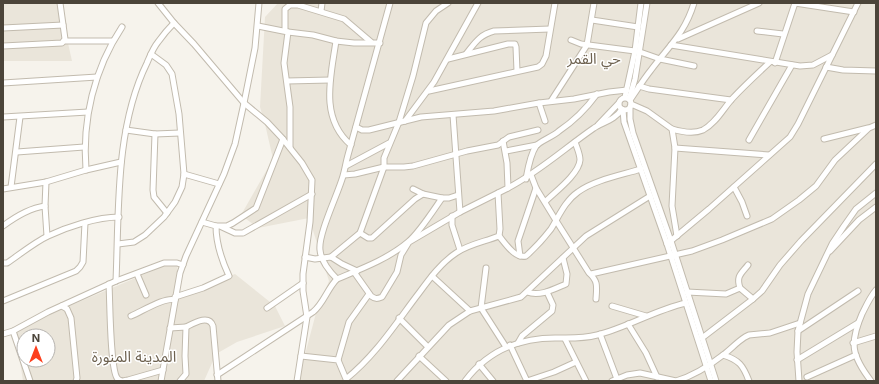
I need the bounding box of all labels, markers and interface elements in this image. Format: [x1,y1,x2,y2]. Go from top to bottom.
district label: حي القمر [566,49,621,70]
north arrow [16,328,56,368]
text: N [32,331,40,345]
district label: المدينة المنورة [92,347,176,366]

